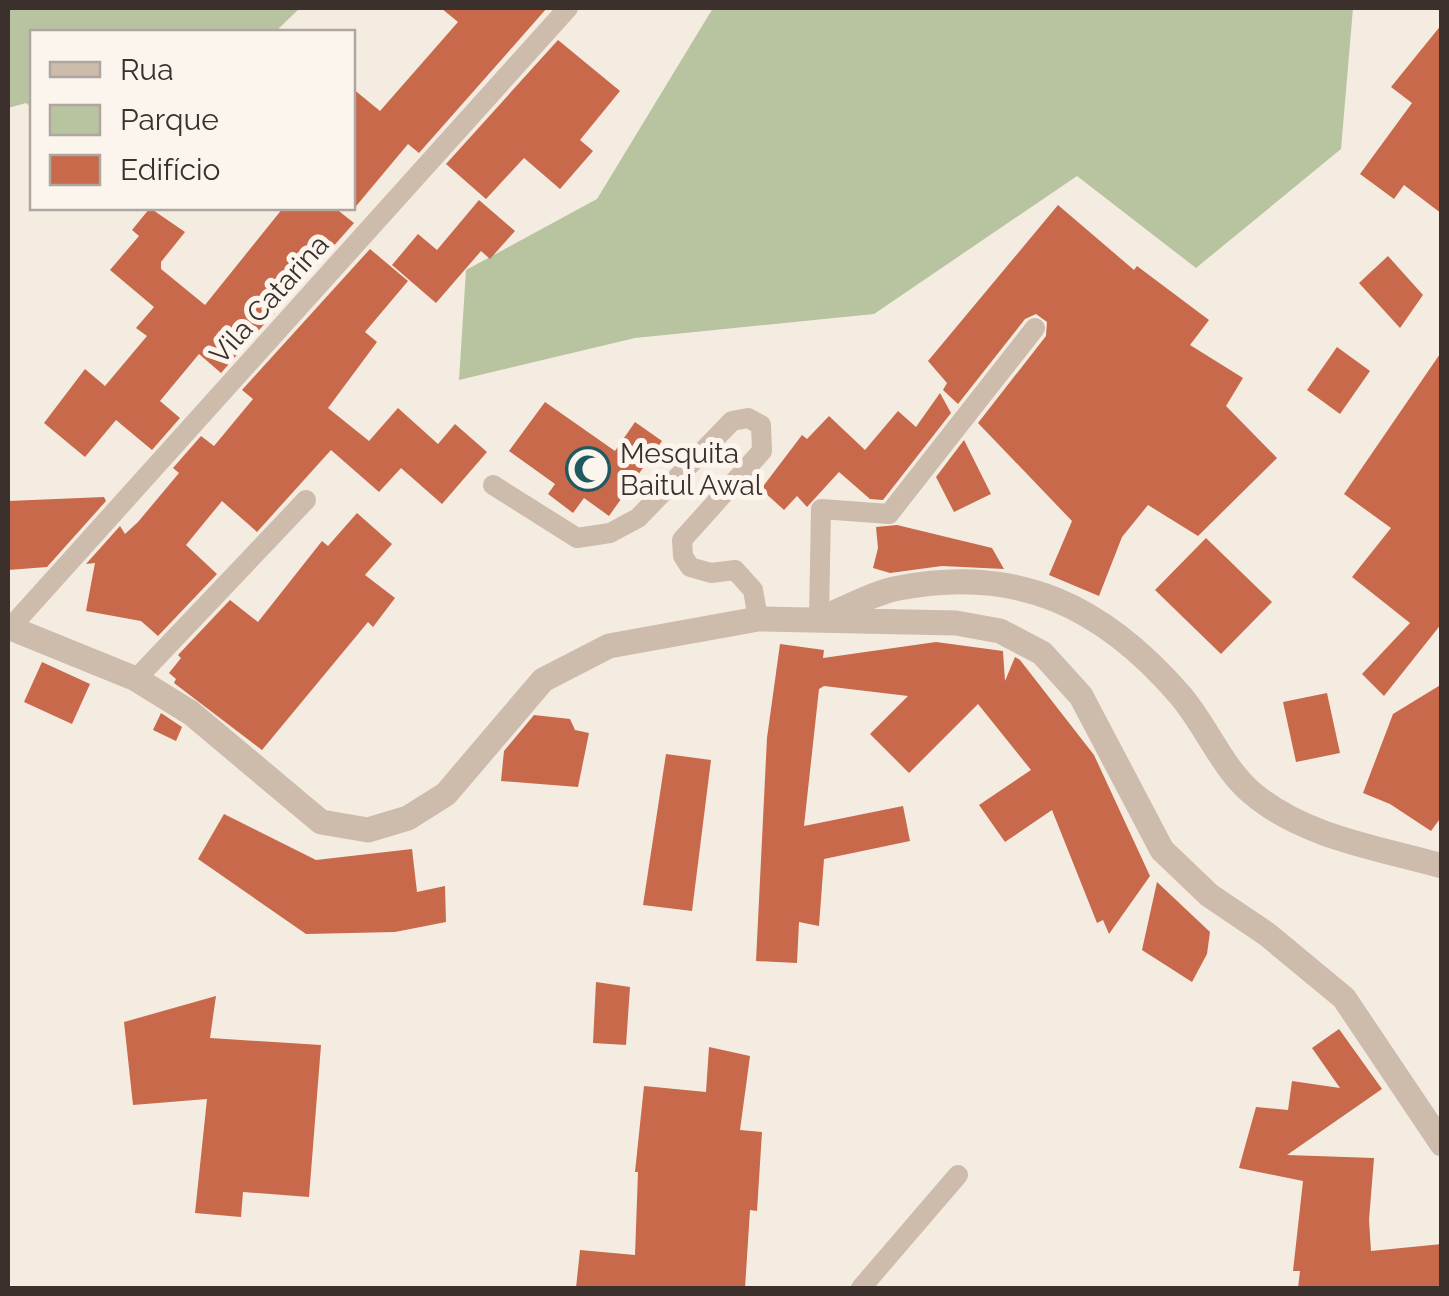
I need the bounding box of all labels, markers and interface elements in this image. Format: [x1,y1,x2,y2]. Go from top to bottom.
legend [30,30,355,210]
text: Rua [120,52,174,87]
text: Parque [120,102,219,137]
text: Edifício [120,152,220,187]
street label: Vila Catarina [203,228,336,370]
place label: Mesquita Baitul Awal [620,437,763,502]
mosque icon: Mesquita Baitul Awal [565,446,611,492]

